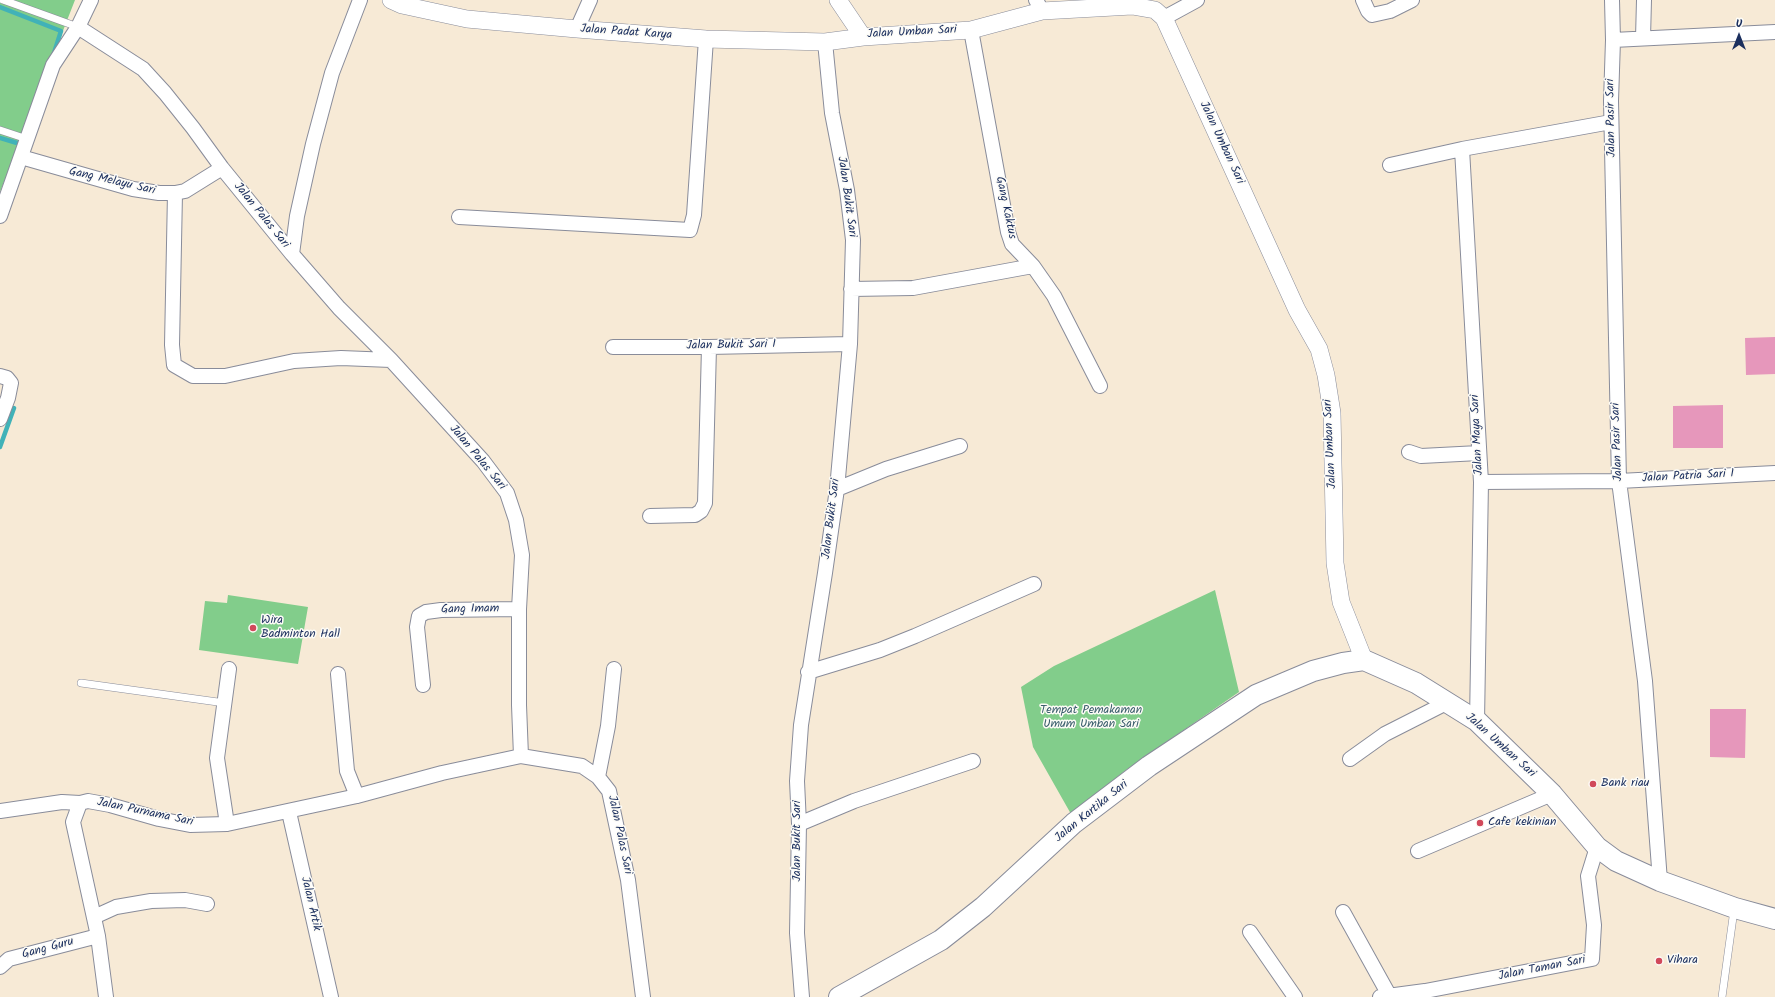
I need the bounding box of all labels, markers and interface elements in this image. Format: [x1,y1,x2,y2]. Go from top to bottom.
text: U [1736,15,1742,33]
north arrow [1719,16,1759,56]
street label: Jalan Padat Karya [580,23,672,43]
street label: Jalan Umban Sari [867,23,957,43]
street label: Jalan Pasir Sari [1604,79,1620,157]
street label: Jalan Umban Sari [1196,99,1246,187]
street label: Jalan Bukit Sari [833,156,859,238]
street label: Gang Melayu Sari [67,165,157,199]
street label: Gang Kaktus [991,175,1019,241]
street label: Jalan Palas Sari [230,180,292,252]
street label: Jalan Bukit Sari I [686,338,776,354]
street label: Jalan Maya Sari [1469,394,1487,476]
street label: Jalan Umban Sari [1321,399,1341,489]
street label: Jalan Pasir Sari [1609,402,1627,482]
street label: Jalan Palas Sari [446,423,508,493]
street label: Jalan Patria Sari I [1641,467,1735,487]
street label: Jalan Bukit Sari [820,478,844,560]
street label: Gang Imam [441,602,499,618]
place label: Wira Badminton Hall [261,614,340,642]
marker: Wira Badminton Hall [248,623,258,633]
park label: Tempat Pemakaman Umum Umban Sari [1040,704,1142,732]
street label: Jalan Umban Sari [1462,711,1538,781]
place label: Bank riau [1601,777,1649,791]
street label: Jalan Kartika Sari [1052,778,1132,846]
marker: Bank riau [1588,779,1598,789]
street label: Jalan Palas Sari [604,794,634,876]
street label: Jalan Purnama Sari [96,796,194,830]
street label: Jalan Bukit Sari [791,800,805,882]
place label: Cafe kekinian [1488,816,1556,830]
marker: Cafe kekinian [1475,818,1485,828]
street label: Jalan Artik [297,875,323,933]
street label: Gang Guru [21,935,75,963]
street label: Jalan Taman Sari [1497,954,1587,984]
place label: Vihara [1667,954,1698,968]
marker: Vihara [1654,956,1664,966]

